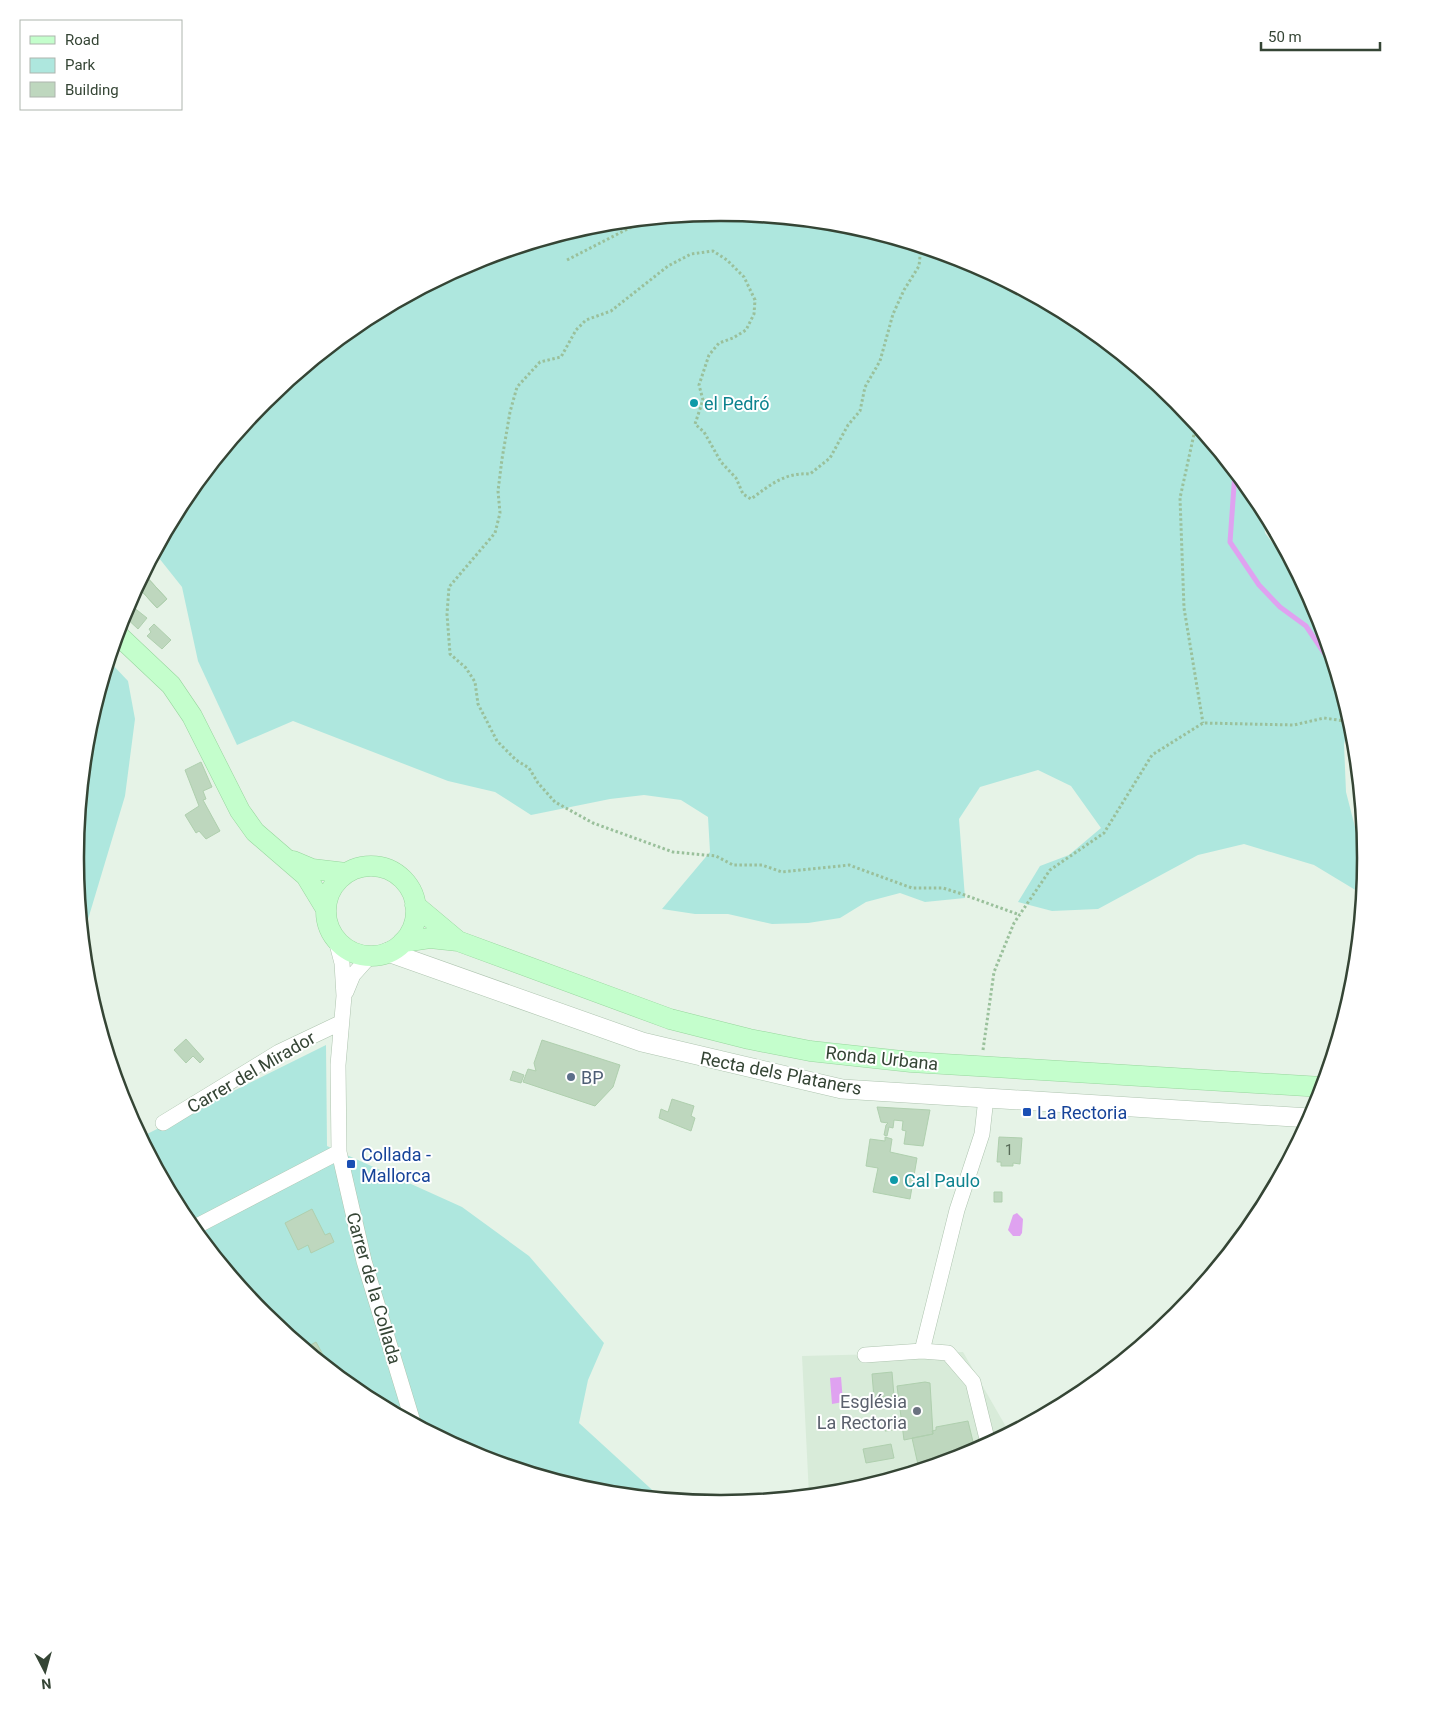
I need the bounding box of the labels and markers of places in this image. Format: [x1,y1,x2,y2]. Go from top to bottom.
place label: el Pedró [704,393,770,414]
marker: el Pedró [688,397,700,409]
place label: BP [581,1067,604,1088]
marker: BP [565,1071,577,1083]
place label: La Rectoria [1037,1102,1127,1123]
marker: La Rectoria [1021,1106,1033,1118]
place label: Collada - Mallorca [361,1144,431,1186]
marker: Collada - Mallorca [345,1158,357,1170]
place label: Cal Paulo [904,1170,980,1191]
marker: Cal Paulo [888,1174,900,1186]
place label: Església La Rectoria [817,1391,907,1433]
marker: Església La Rectoria [911,1405,923,1417]

